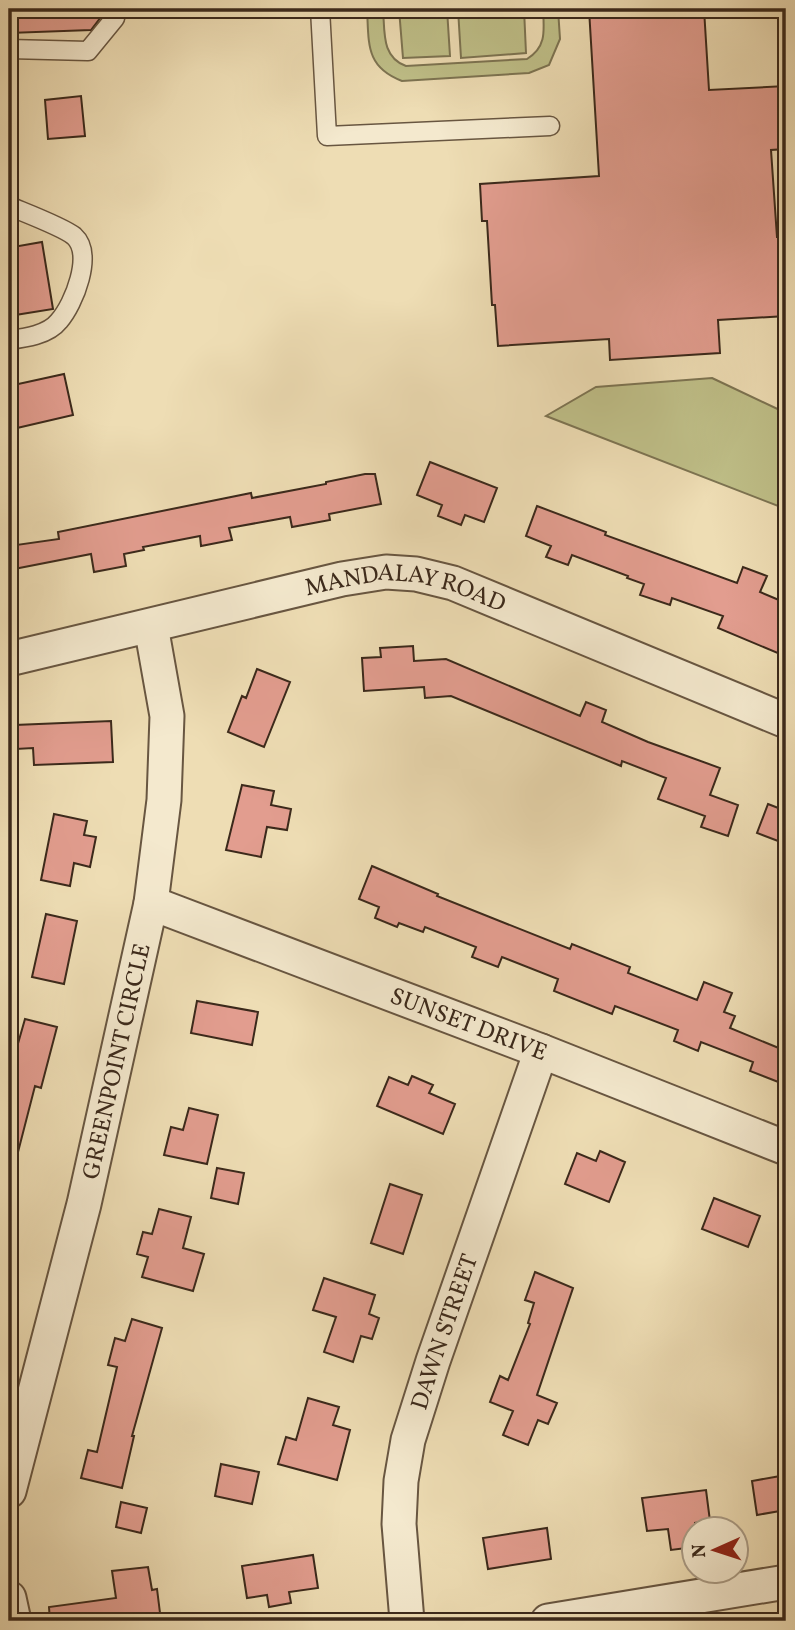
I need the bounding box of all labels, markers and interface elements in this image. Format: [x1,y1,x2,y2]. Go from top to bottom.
street label: MANDALAY ROAD [302,556,511,622]
street label: GREENPOINT CIRCLE [75,940,161,1183]
street label: SUNSET DRIVE [385,980,552,1071]
street label: DAWN STREET [404,1250,488,1415]
north arrow [680,1514,750,1584]
text: N [687,1543,713,1558]

